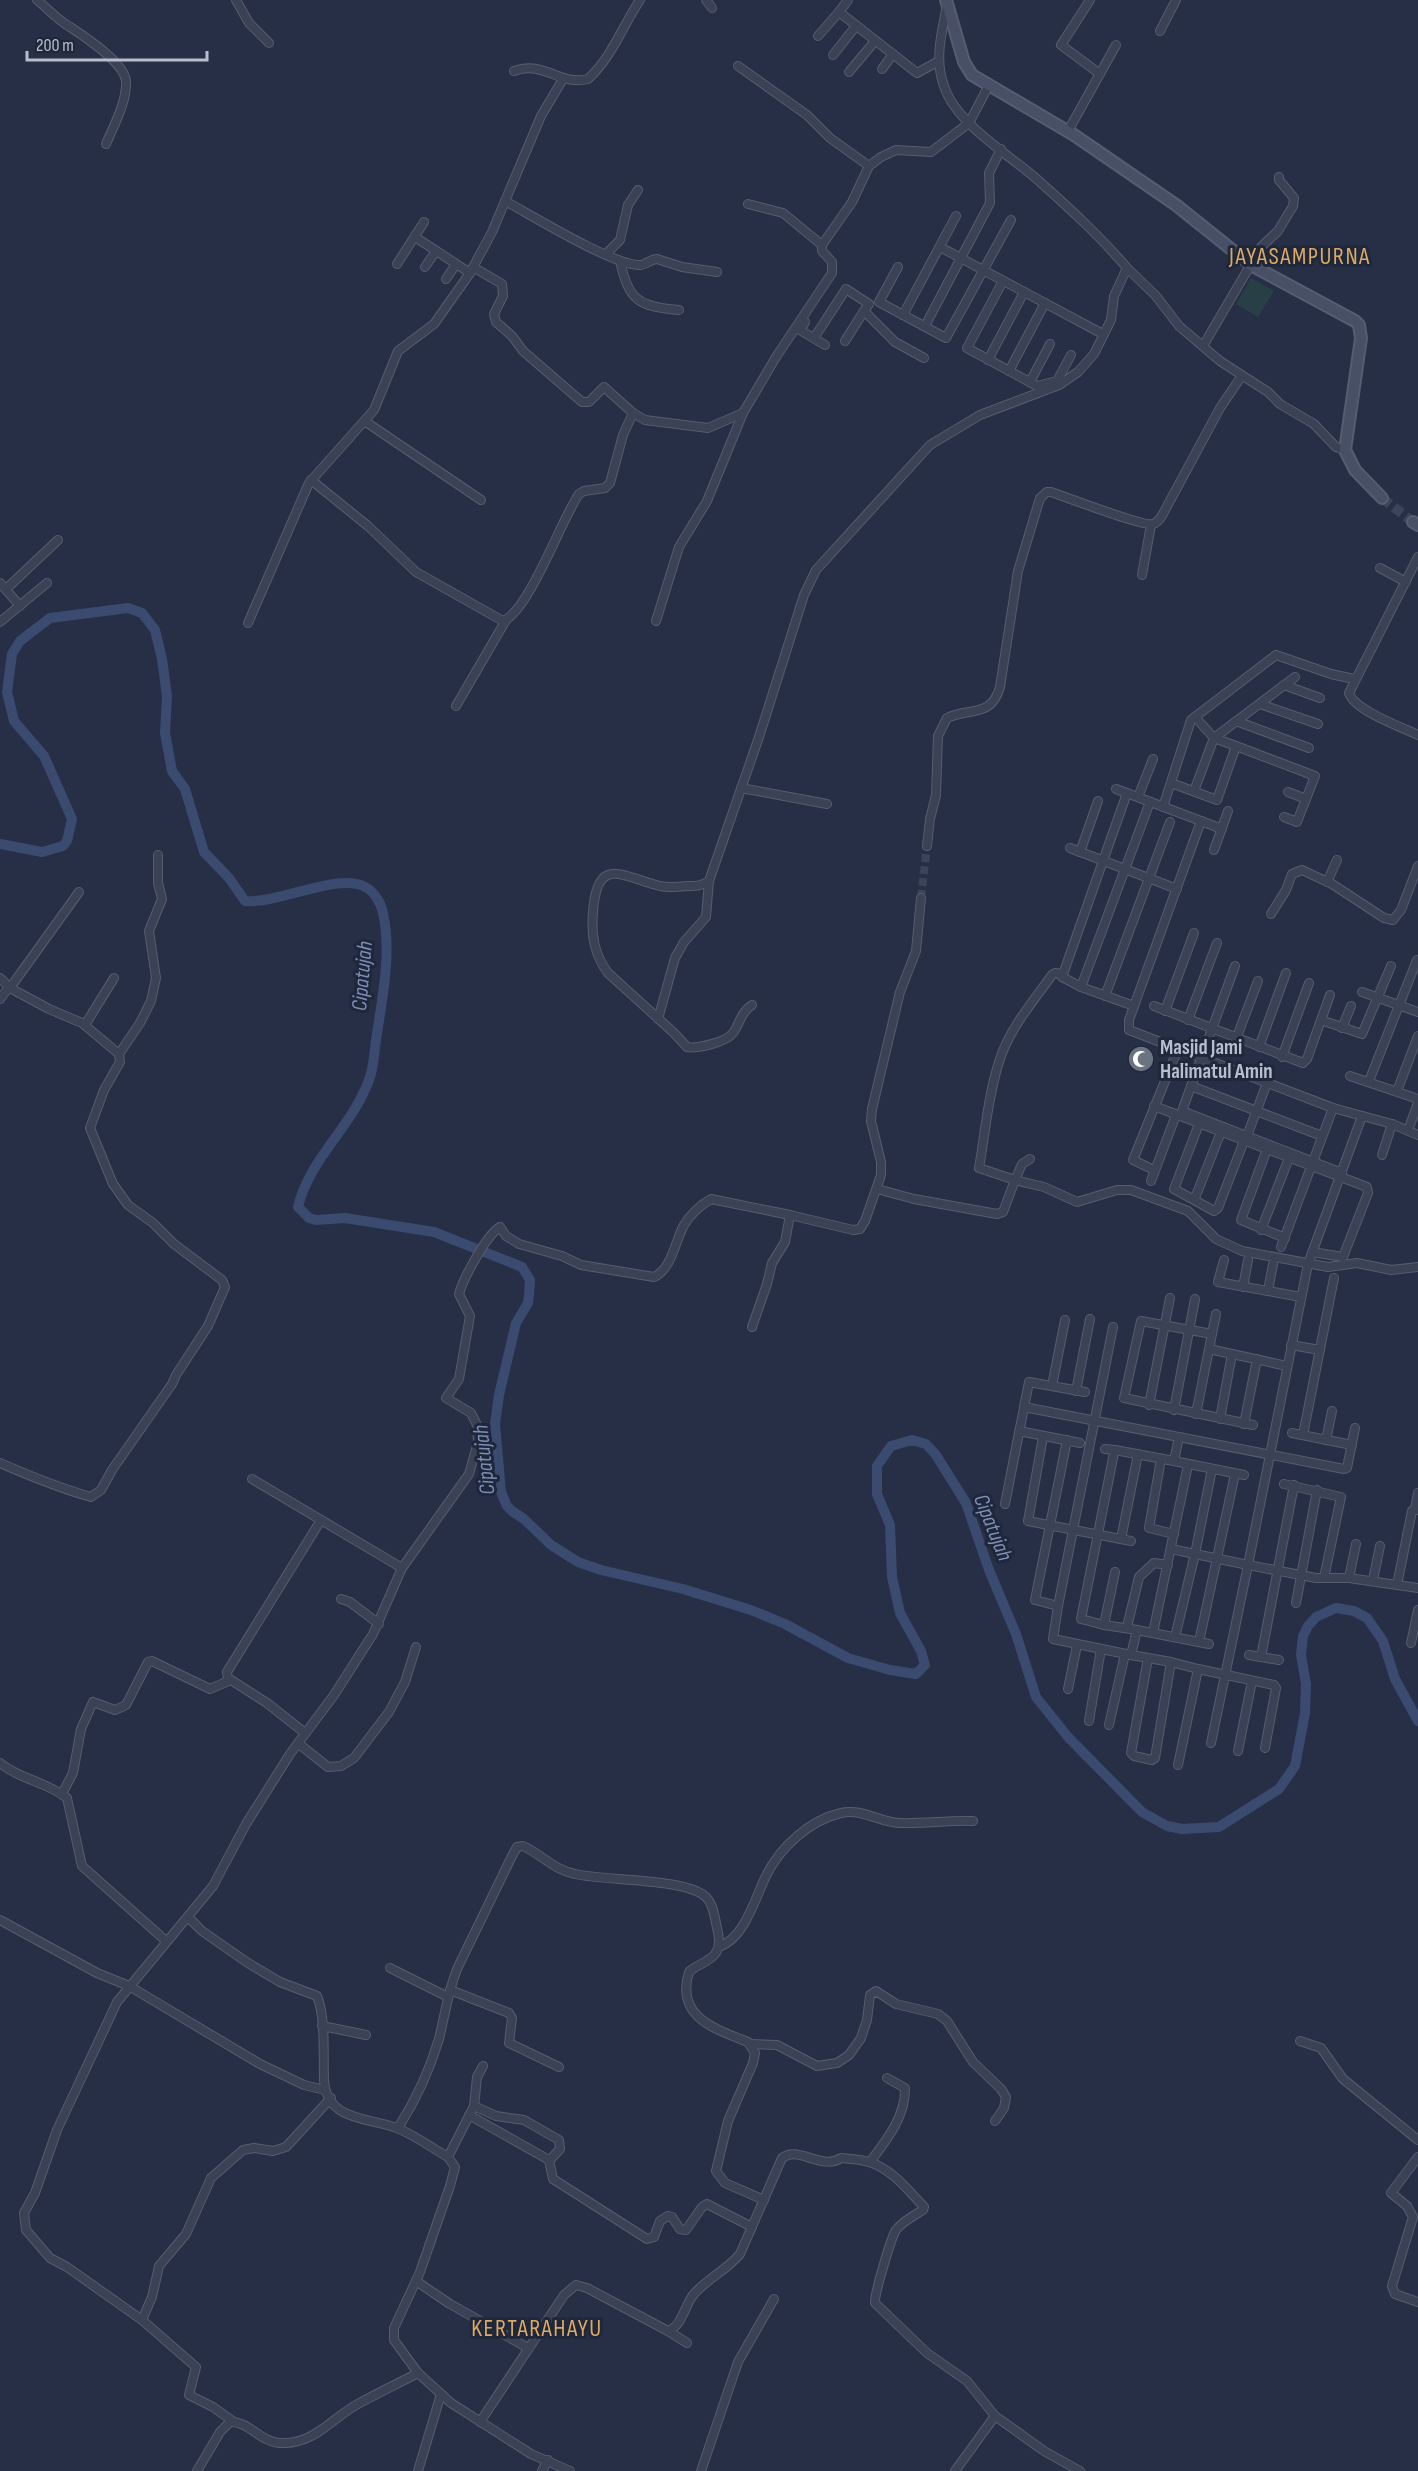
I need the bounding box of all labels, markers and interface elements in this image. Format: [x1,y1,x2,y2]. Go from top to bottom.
scale bar [27,24,207,62]
text: 200 m [36,35,74,56]
district label: JAYASAMPURNA [1228,242,1371,271]
water label: Cipatujah [346,940,379,1012]
place label: Masjid Jami Halimatul Amin [1160,1035,1273,1084]
mosque icon: Masjid Jami Halimatul Amin [1126,1044,1156,1074]
water label: Cipatujah [467,1424,502,1496]
water label: Cipatujah [967,1490,1018,1565]
district label: KERTARAHAYU [471,2314,603,2343]

